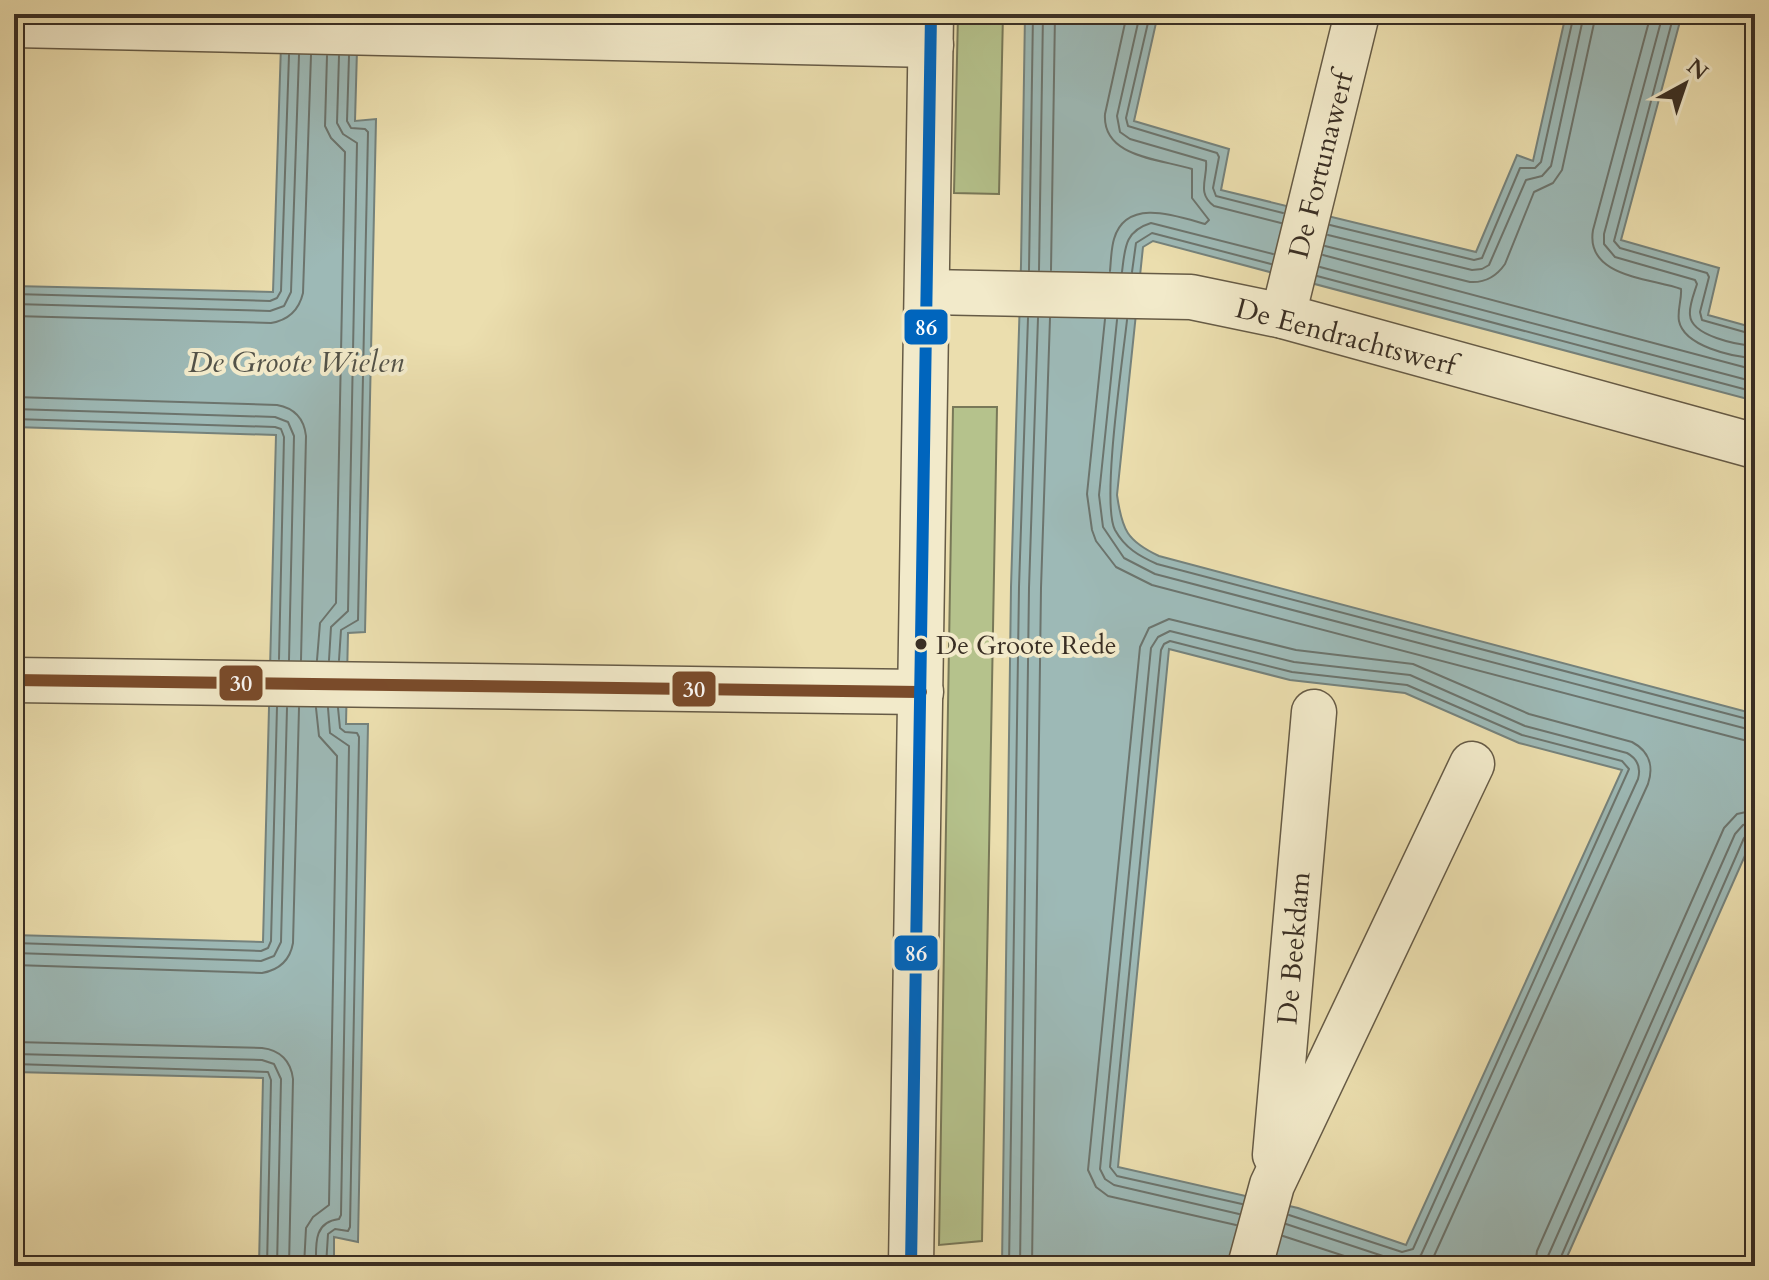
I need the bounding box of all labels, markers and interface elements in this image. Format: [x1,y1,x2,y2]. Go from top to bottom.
north arrow [1645,44,1725,124]
text: N [1680,52,1714,87]
street label: De Fortunawerf [1280,64,1364,262]
street label: De Eendrachtswerf [1231,289,1464,386]
line badge: 86 [903,308,949,346]
text: 86 [915,313,937,343]
water label: De Groote Wielen [188,342,404,383]
place label: De Groote Rede [936,628,1117,663]
marker: De Groote Rede [913,636,929,652]
line badge: 30 [218,664,264,702]
text: 30 [230,669,252,699]
line badge: 30 [671,670,717,708]
text: 30 [683,675,705,705]
street label: De Beekdam [1268,870,1320,1026]
line badge: 86 [893,934,939,972]
text: 86 [905,939,927,969]

